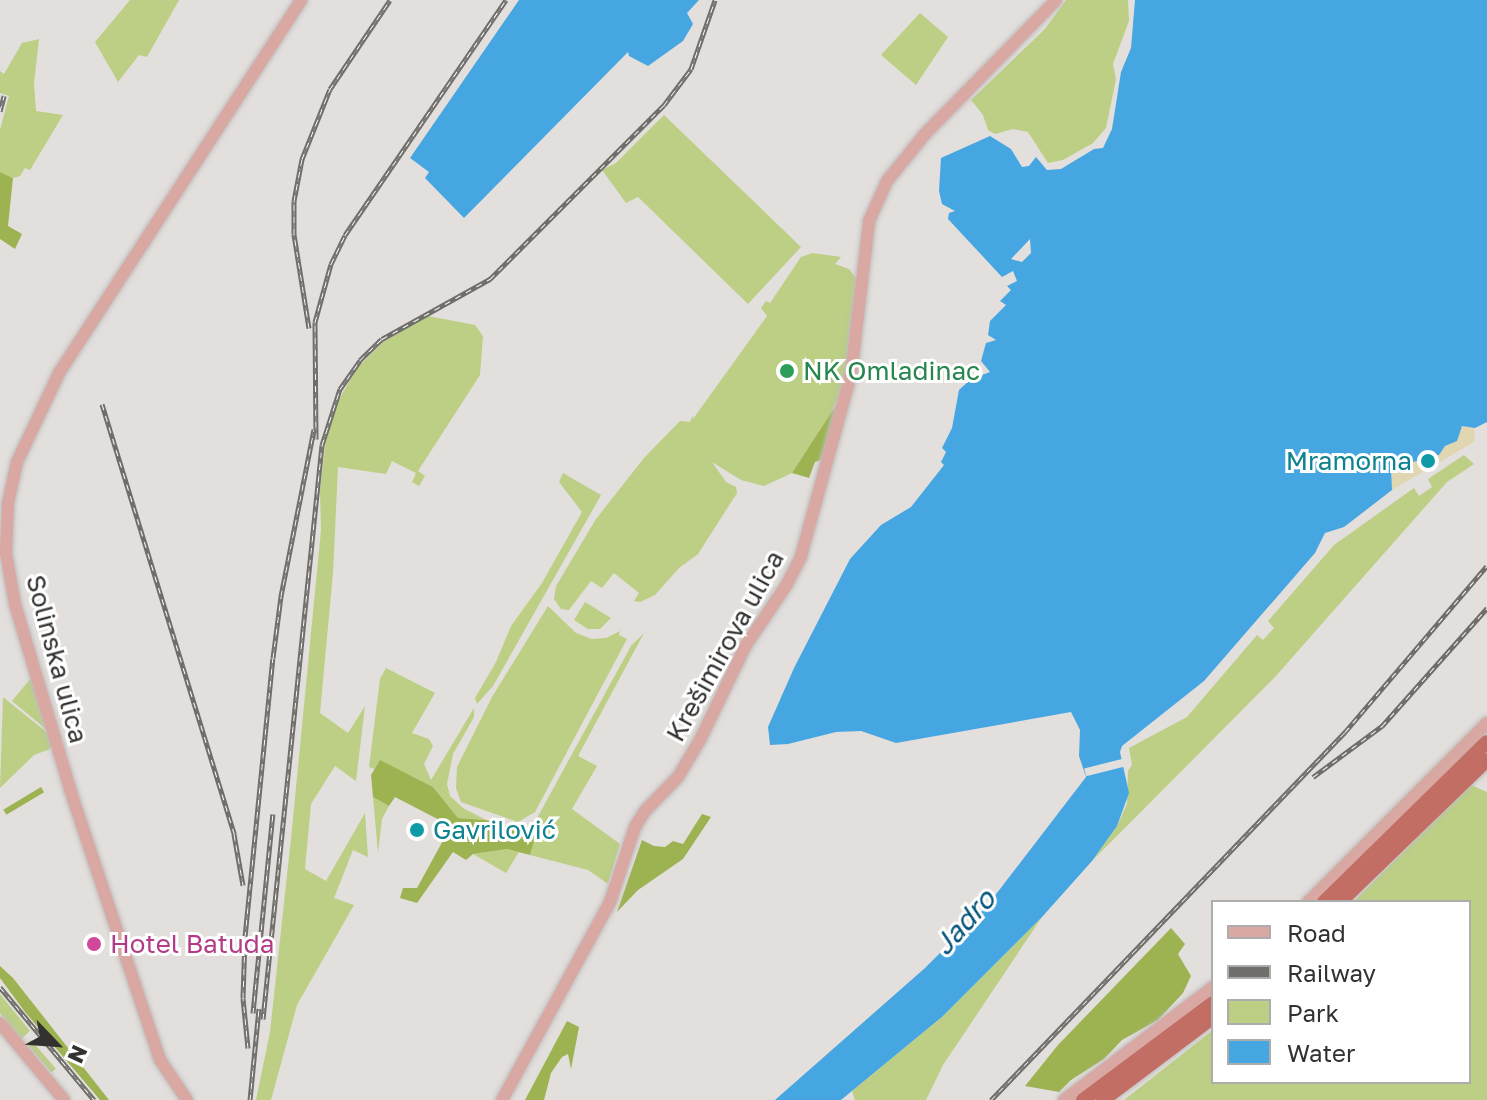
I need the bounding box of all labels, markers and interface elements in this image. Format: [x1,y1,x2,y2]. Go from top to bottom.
place label: NK Omladinac [803,355,980,387]
marker: NK Omladinac [778,362,796,380]
place label: Mramorna [1286,445,1412,477]
marker: Mramorna [1419,452,1437,470]
street label: Krešimirova ulica [660,545,790,747]
street label: Solinska ulica [20,572,94,746]
place label: Gavrilović [433,814,556,846]
marker: Gavrilović [408,821,426,839]
water label: Jadro [926,883,1002,961]
legend [1211,900,1471,1084]
text: Road [1287,918,1346,947]
place label: Hotel Batuda [110,928,274,960]
marker: Hotel Batuda [85,935,103,953]
text: Railway [1287,958,1376,987]
text: Park [1287,998,1339,1027]
north arrow [16,1004,96,1084]
text: Water [1287,1038,1355,1067]
text: N [62,1041,94,1068]

